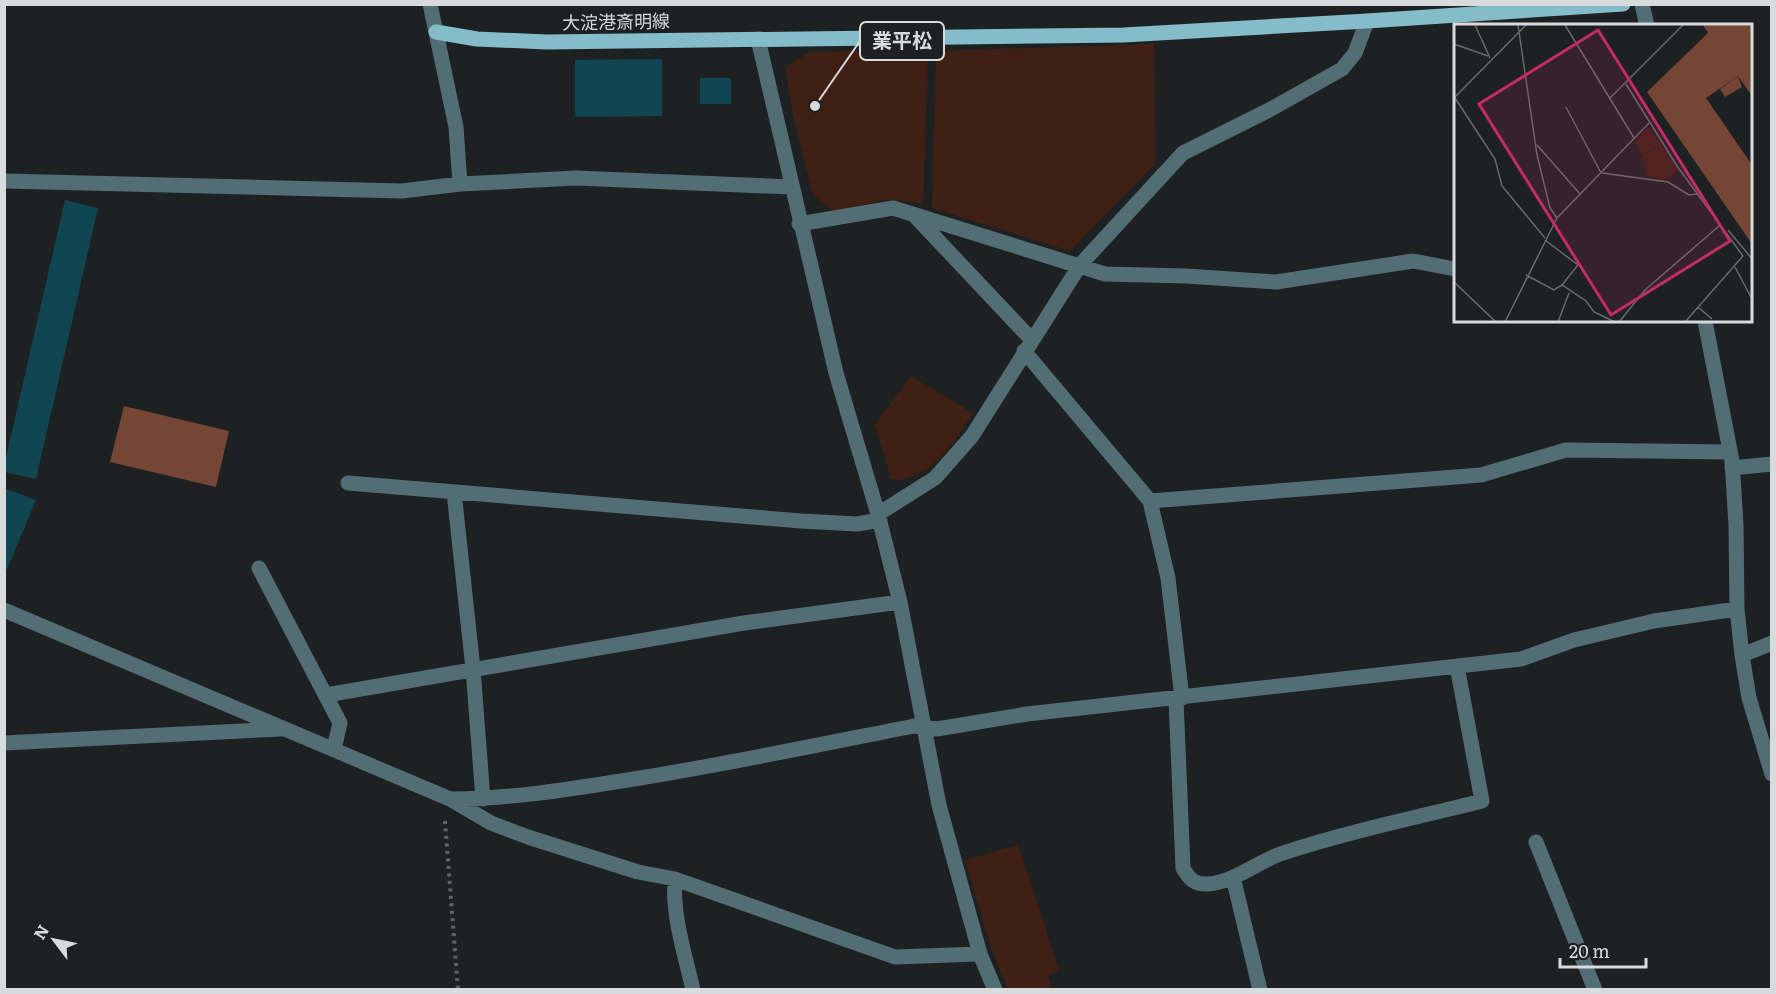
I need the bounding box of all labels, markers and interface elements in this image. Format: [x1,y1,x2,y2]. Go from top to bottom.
street label: 大淀港斎明線 [562,7,670,35]
callout: 業平松 [860,22,944,60]
text: 業平松 [872,24,932,54]
inset map [1454,24,1752,322]
north arrow [24,910,84,970]
text: N [27,919,54,944]
scale bar [1560,931,1646,969]
text: 20 m [1569,937,1610,964]

